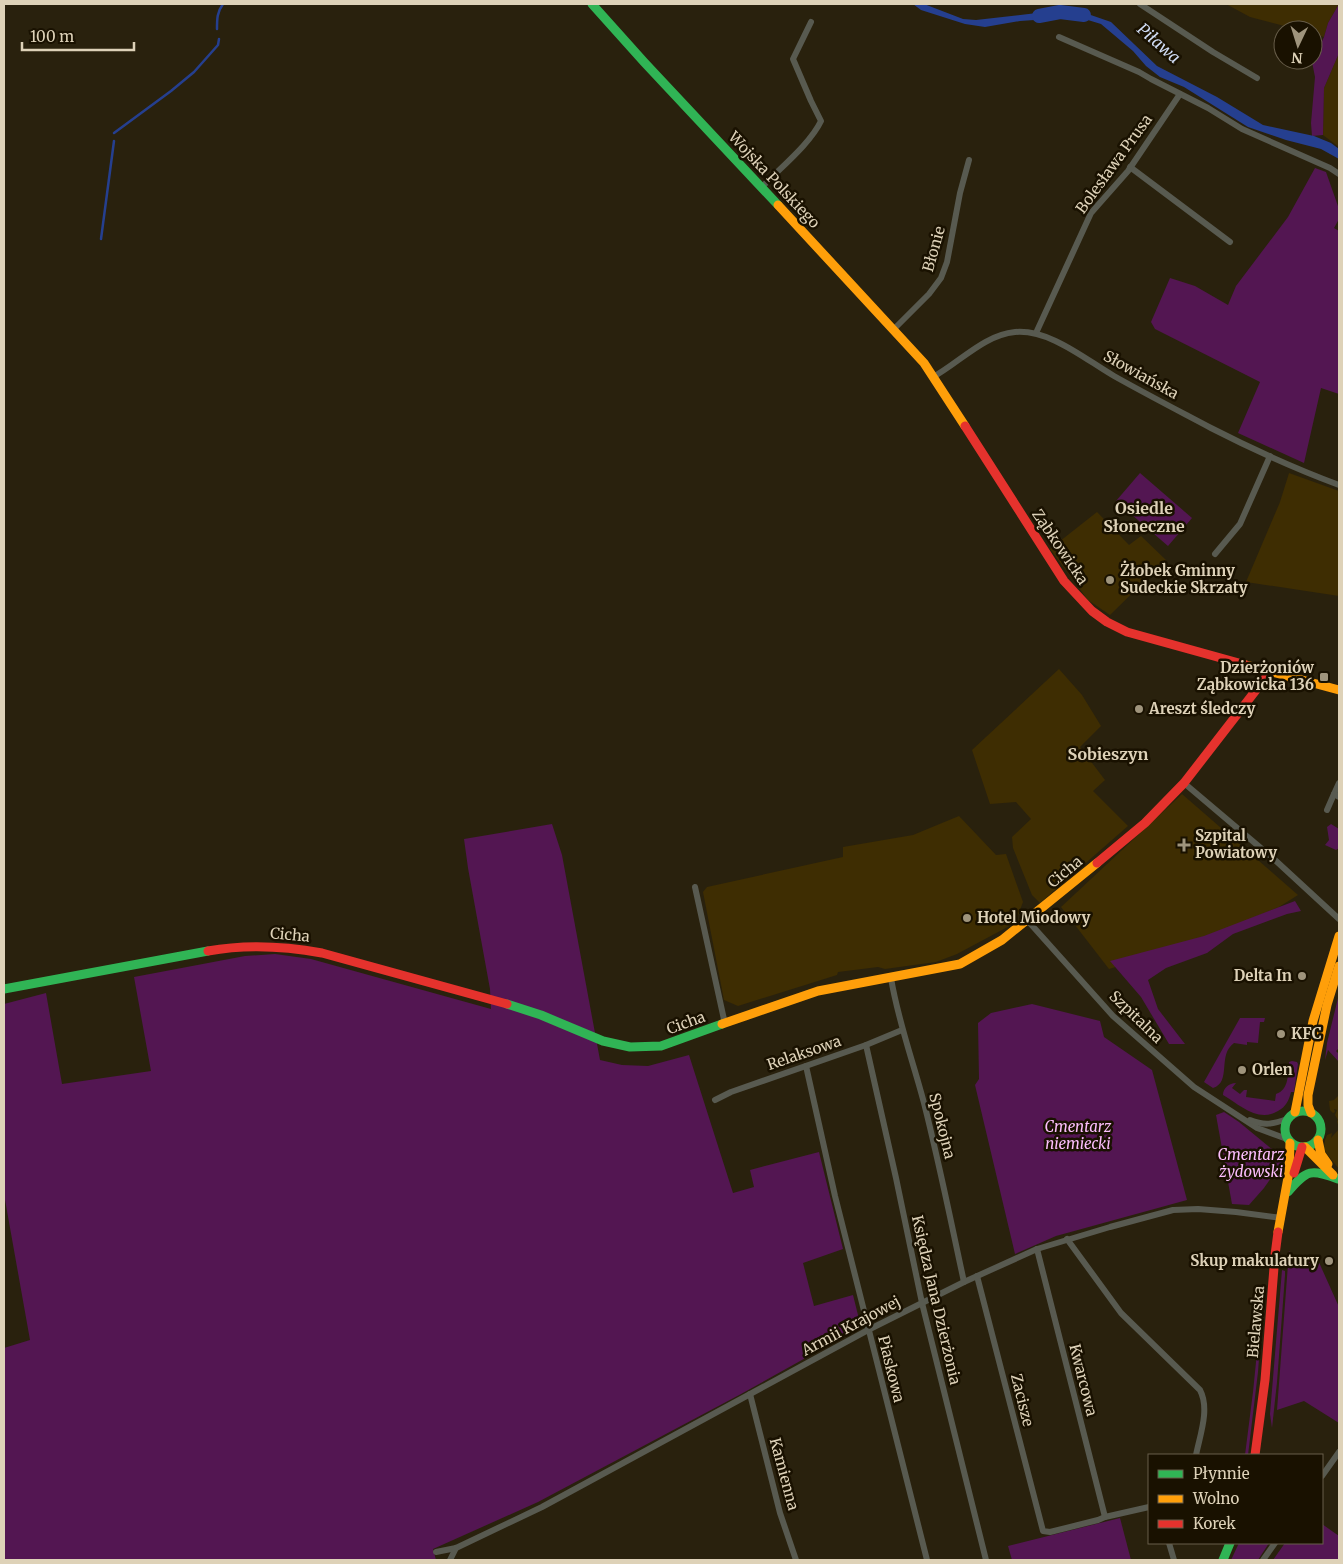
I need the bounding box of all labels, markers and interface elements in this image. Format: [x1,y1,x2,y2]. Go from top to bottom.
water label: Piława [1133,19,1185,67]
scale bar [22,20,135,52]
north arrow [1273,20,1323,70]
text: 100 m [30,27,74,46]
text: N [1291,49,1303,67]
street label: Bolesława Prusa [1071,110,1156,217]
street label: Wojska Polskiego [724,127,824,232]
street label: Błonie [918,224,949,274]
street label: Słowiańska [1100,346,1182,403]
district label: Osiedle Słoneczne [1103,498,1185,536]
street label: Ząbkowicka [1028,505,1093,588]
place label: Żłobek Gminny Sudeckie Skrzaty [1120,560,1248,597]
marker: Żłobek Gminny Sudeckie Skrzaty [1104,574,1116,586]
place label: Dzierżoniów Ząbkowicka 136 [1197,658,1315,694]
marker: Dzierżoniów Ząbkowicka 136 [1318,671,1330,683]
place label: Areszt śledczy [1148,699,1255,718]
marker: Areszt śledczy [1133,703,1145,715]
district label: Sobieszyn [1068,744,1149,764]
place label: Szpital Powiatowy [1195,826,1277,862]
marker: Szpital Powiatowy [1177,838,1191,852]
street label: Cicha [1043,852,1086,892]
place label: Hotel Miodowy [977,908,1090,927]
marker: Hotel Miodowy [961,912,973,924]
street label: Cicha [269,923,311,946]
place label: Delta In [1234,966,1292,985]
marker: Delta In [1296,970,1308,982]
street label: Szpitalna [1105,986,1167,1047]
street label: Cicha [664,1007,708,1038]
place label: KFC [1291,1024,1322,1043]
marker: KFC [1275,1028,1287,1040]
street label: Relaksowa [764,1031,843,1074]
place label: Orlen [1252,1060,1293,1079]
marker: Orlen [1236,1064,1248,1076]
street label: Spokojna [925,1091,960,1161]
park label: Cmentarz niemiecki [1045,1117,1112,1153]
park label: Cmentarz żydowski [1218,1145,1285,1181]
street label: Księdza Jana Dzierżonia [908,1213,965,1386]
place label: Skup makulatury [1190,1251,1319,1270]
marker: Skup makulatury [1323,1255,1335,1267]
street label: Bielawska [1243,1285,1268,1359]
street label: Armii Krajowej [797,1292,903,1360]
street label: Piaskowa [874,1333,909,1404]
street label: Kwarcowa [1065,1342,1102,1418]
street label: Zacisze [1007,1372,1038,1428]
street label: Kamienna [766,1436,803,1512]
legend [1148,1454,1323,1544]
text: Płynnie [1193,1464,1250,1483]
text: Wolno [1192,1489,1240,1508]
text: Korek [1193,1514,1236,1533]

